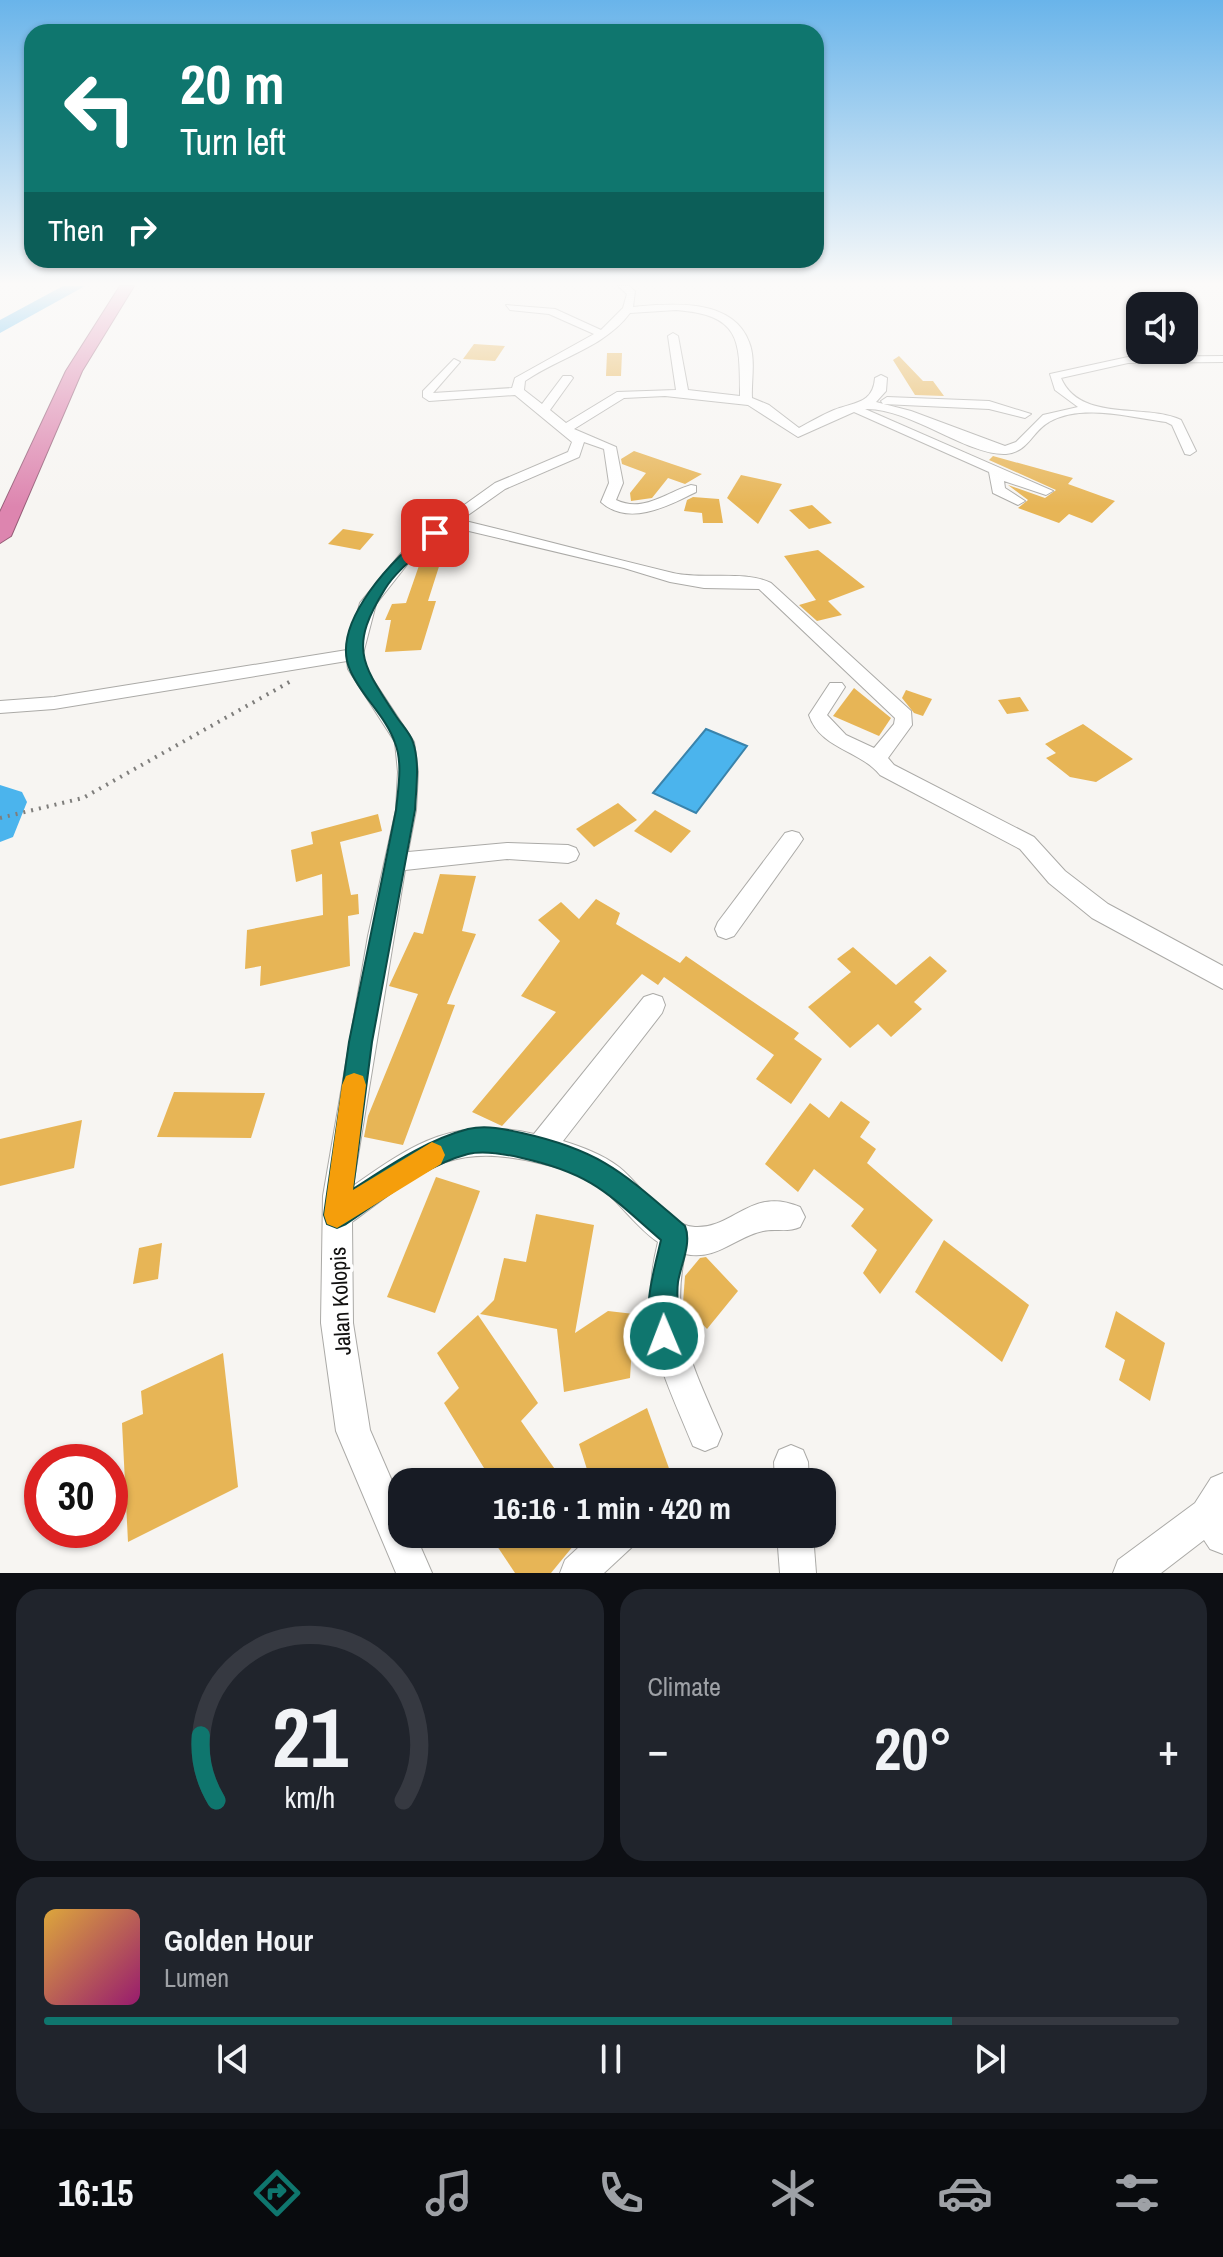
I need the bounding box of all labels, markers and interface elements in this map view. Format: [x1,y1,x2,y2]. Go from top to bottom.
text: 20 m [180,46,285,121]
icon: left [48,56,152,160]
text: Turn left [180,118,286,166]
icon: right [120,208,164,252]
text: Then [48,210,104,250]
map controls [1126,292,1198,364]
button: sound [1126,292,1198,364]
pin [401,499,469,567]
icon: arrive [413,511,457,555]
street label: Jalan Kolopis [322,1246,358,1356]
position arrow [622,1294,706,1378]
speed limit sign: 30 [24,1444,128,1548]
text: 16:16 · 1 min · 420 m [493,1488,731,1528]
text: Climate [648,1669,721,1704]
text: 21 [272,1681,348,1793]
text: 20° [874,1708,953,1789]
text: − [648,1719,669,1779]
text: + [1158,1719,1179,1779]
text: km/h [284,1778,335,1817]
text: Golden Hour [164,1920,313,1960]
text: Lumen [164,1960,229,1995]
icon: previous [211,2037,255,2081]
icon: pause [589,2037,633,2081]
icon: next [968,2037,1012,2081]
icon: directions [249,2165,305,2221]
icon: music [421,2165,477,2221]
icon: phone [593,2165,649,2221]
icon: climate [765,2165,821,2221]
icon: car [937,2165,993,2221]
icon: filters [1109,2165,1165,2221]
text: 16:15 [58,2169,133,2217]

